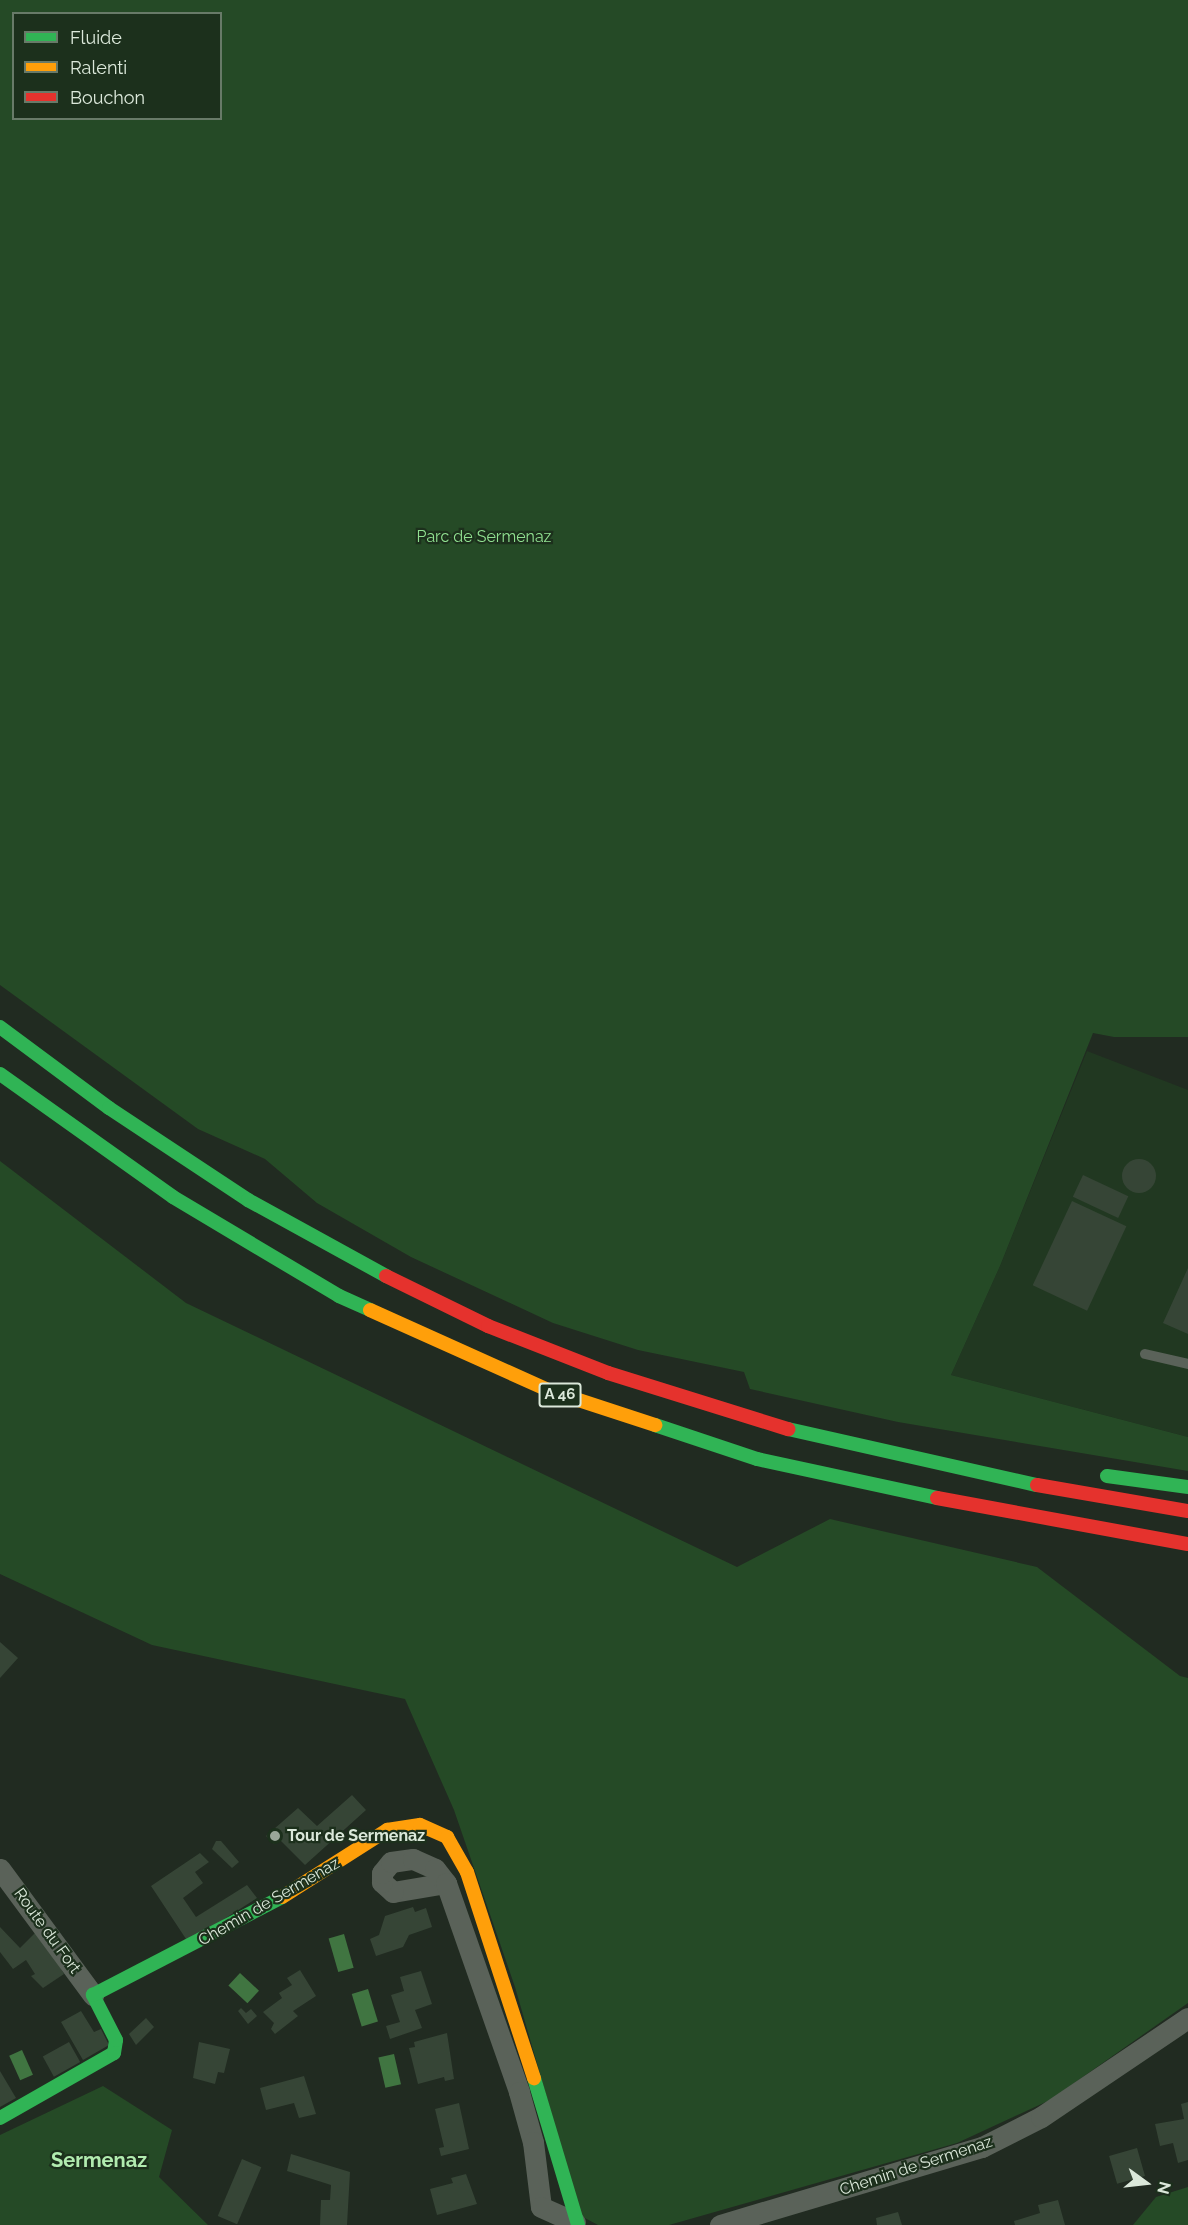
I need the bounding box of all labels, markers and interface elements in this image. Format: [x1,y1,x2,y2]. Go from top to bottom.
legend [12,12,222,120]
text: Fluide [70,27,122,48]
text: Ralenti [70,57,127,78]
text: Bouchon [70,87,145,108]
park label: Parc de Sermenaz [417,527,551,547]
road number: A 46 [538,1383,582,1407]
place label: Tour de Sermenaz [287,1826,425,1846]
marker: Tour de Sermenaz [268,1829,282,1843]
street label: Chemin de Sermenaz [195,1854,343,1950]
street label: Route du Fort [10,1885,84,1977]
street label: Chemin de Sermenaz [837,2132,995,2200]
district label: Sermenaz [51,2148,147,2172]
north arrow [1116,2153,1176,2213]
text: N [1153,2179,1175,2196]

